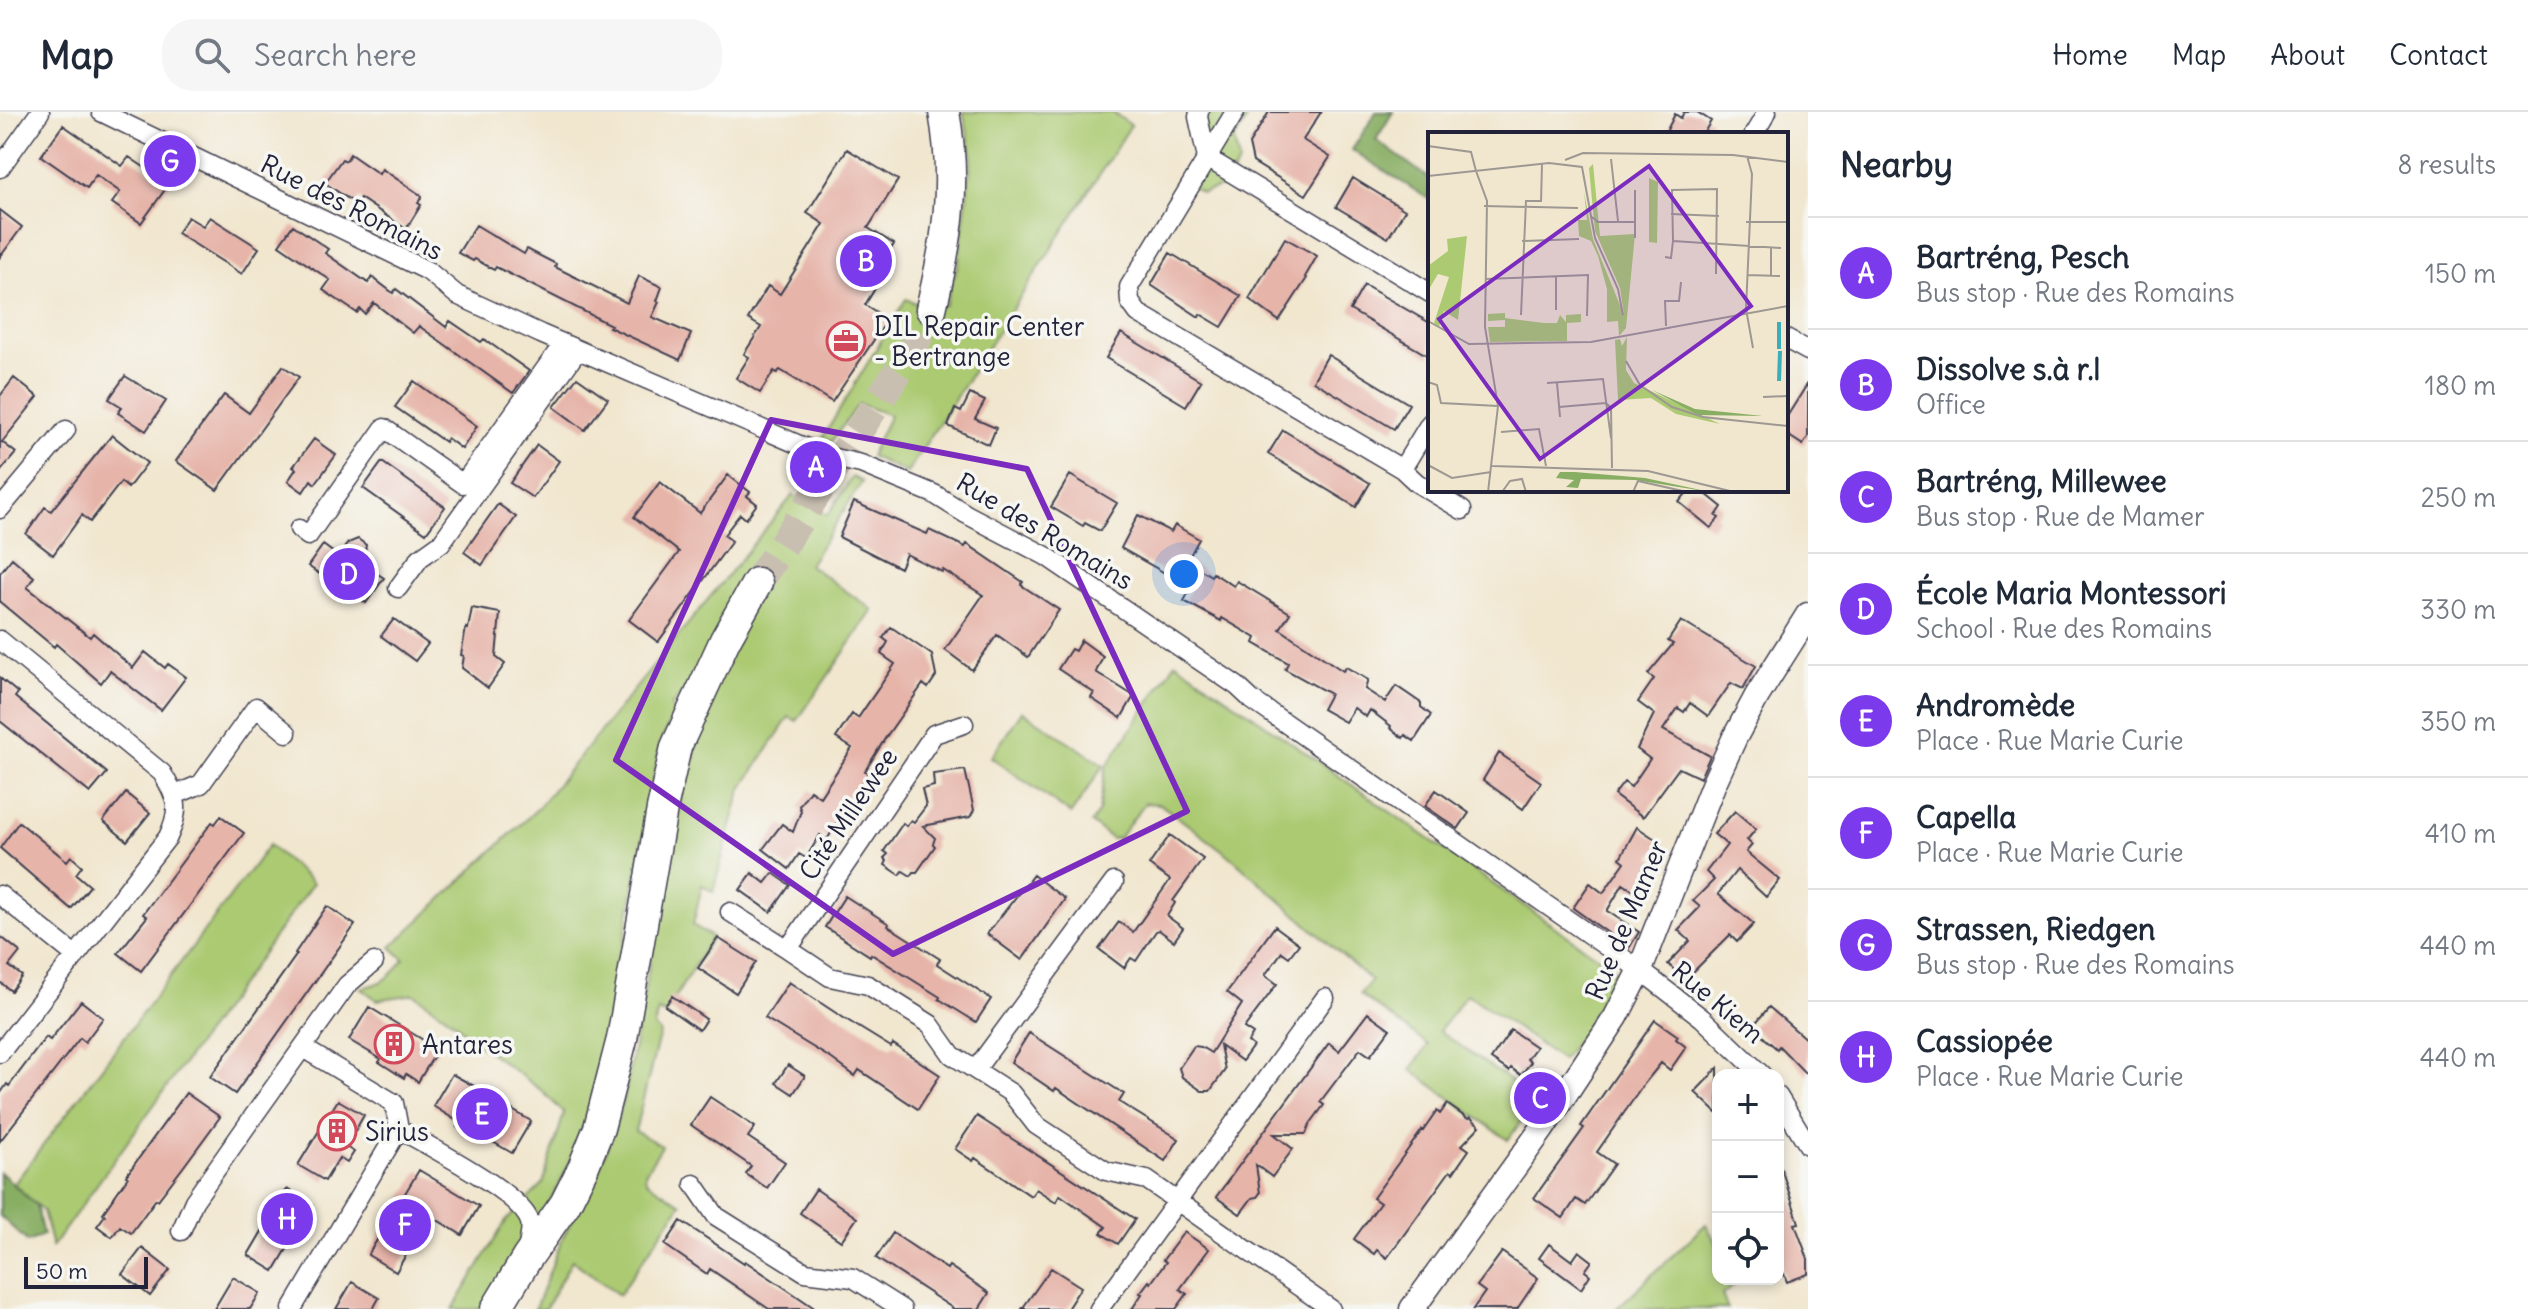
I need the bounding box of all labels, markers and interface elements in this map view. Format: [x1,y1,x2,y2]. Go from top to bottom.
search box [162,19,722,91]
text: Map [40,32,114,79]
icon: search [190,33,234,77]
text: Search here [254,36,417,74]
text: Home [2052,37,2128,73]
text: Map [2172,37,2226,73]
text: About [2270,37,2345,73]
text: Contact [2389,37,2488,73]
pin: G [144,131,196,191]
inset map [1428,132,1788,492]
text: Nearby [1840,143,1953,186]
street label: Rue des Romains [255,147,449,267]
text: 8 results [2398,148,2496,181]
pin: B [840,231,892,291]
text: Bartréng, Pesch [1916,238,2129,276]
text: A [1858,257,1874,290]
text: 150 m [2425,257,2496,290]
text: Bus stop · Rue des Romains [1916,276,2235,309]
place label: DIL Repair Center - Bertrange [874,310,1085,373]
office icon: DIL Repair Center - Bertrange [825,320,867,362]
text: Dissolve s.à r.l [1916,350,2100,388]
text: B [1857,369,1875,402]
text: 180 m [2425,369,2496,402]
text: Office [1916,388,1986,421]
pin: A [790,437,842,497]
text: Bartréng, Millewee [1916,462,2167,500]
street label: Rue des Romains [951,465,1139,597]
text: C [1857,481,1875,514]
text: 250 m [2421,481,2496,514]
text: Bus stop · Rue de Mamer [1916,500,2205,533]
pin: D [323,544,375,604]
your location [1164,554,1204,594]
text: École Maria Montessori [1916,574,2227,612]
text: D [1857,593,1875,626]
text: 330 m [2420,593,2496,626]
text: School · Rue des Romains [1916,612,2212,645]
text: Andromède [1916,686,2075,724]
text: E [1858,705,1874,738]
text: 350 m [2420,705,2496,738]
text: Place · Rue Marie Curie [1916,724,2183,757]
street label: Cité Millewee [792,742,904,886]
text: Capella [1916,798,2016,836]
text: F [1859,817,1873,850]
text: 410 m [2425,817,2496,850]
street label: Rue de Mamer [1578,835,1675,1005]
text: Place · Rue Marie Curie [1916,836,2183,869]
text: Strassen, Riedgen [1916,910,2156,948]
text: G [1857,929,1875,962]
text: 440 m [2420,929,2496,962]
text: Bus stop · Rue des Romains [1916,948,2235,981]
street label: Rue Kiem [1665,954,1771,1050]
text: Cassiopée [1916,1022,2053,1060]
building icon: Antares [373,1023,415,1065]
place label: Antares [422,1028,513,1061]
text: H [1857,1041,1875,1074]
text: 440 m [2420,1041,2496,1074]
text: Place · Rue Marie Curie [1916,1060,2183,1093]
pin: C [1514,1068,1566,1128]
map controls [1712,1069,1784,1285]
button: + [1712,1069,1784,1141]
pin: E [456,1084,508,1144]
building icon: Sirius [316,1110,358,1152]
place label: Sirius [365,1115,429,1148]
button: − [1712,1141,1784,1213]
pin: H [261,1189,313,1249]
pin: F [379,1195,431,1255]
button: locate [1712,1213,1784,1285]
scale bar [24,1253,148,1289]
text: 50 m [36,1257,88,1285]

